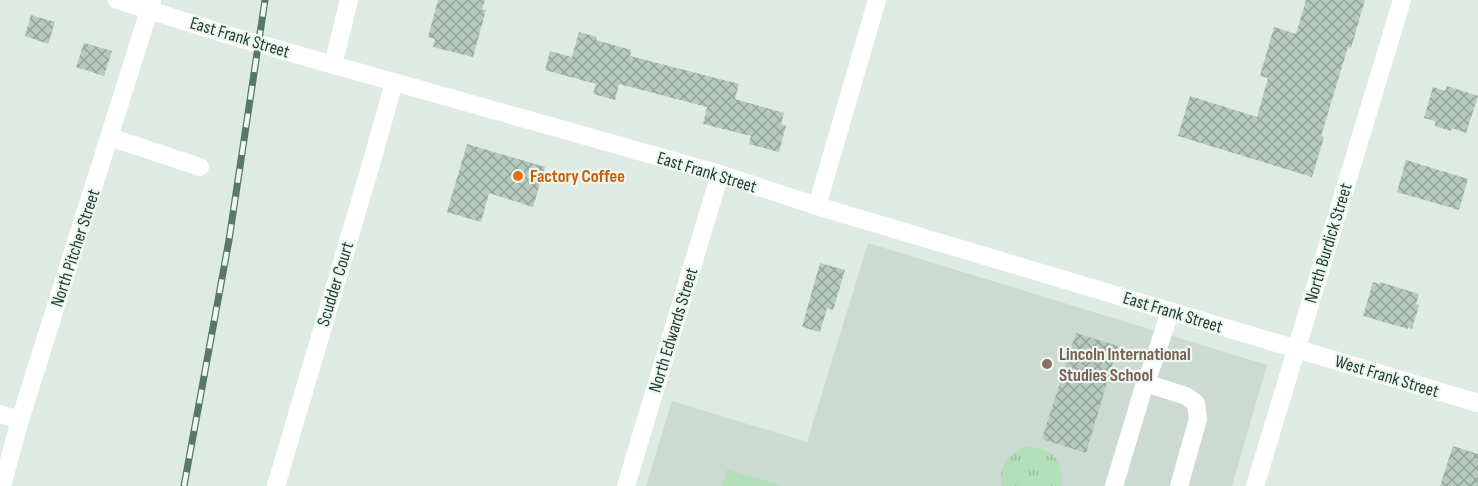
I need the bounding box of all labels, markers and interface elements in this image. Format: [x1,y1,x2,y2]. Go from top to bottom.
street label: East Frank Street [188,12,293,63]
street label: East Frank Street [655,147,760,198]
place label: Factory Coffee [530,166,625,187]
marker: Factory Coffee [511,169,525,183]
street label: North Burdick Street [1300,180,1357,306]
street label: North Pitcher Street [47,186,105,310]
street label: Scudder Court [313,239,358,329]
street label: North Edwards Street [645,265,703,395]
street label: East Frank Street [1121,287,1226,338]
place label: Lincoln International Studies School [1059,344,1191,386]
street label: West Frank Street [1332,351,1442,402]
marker: Lincoln International Studies School [1040,357,1054,371]

